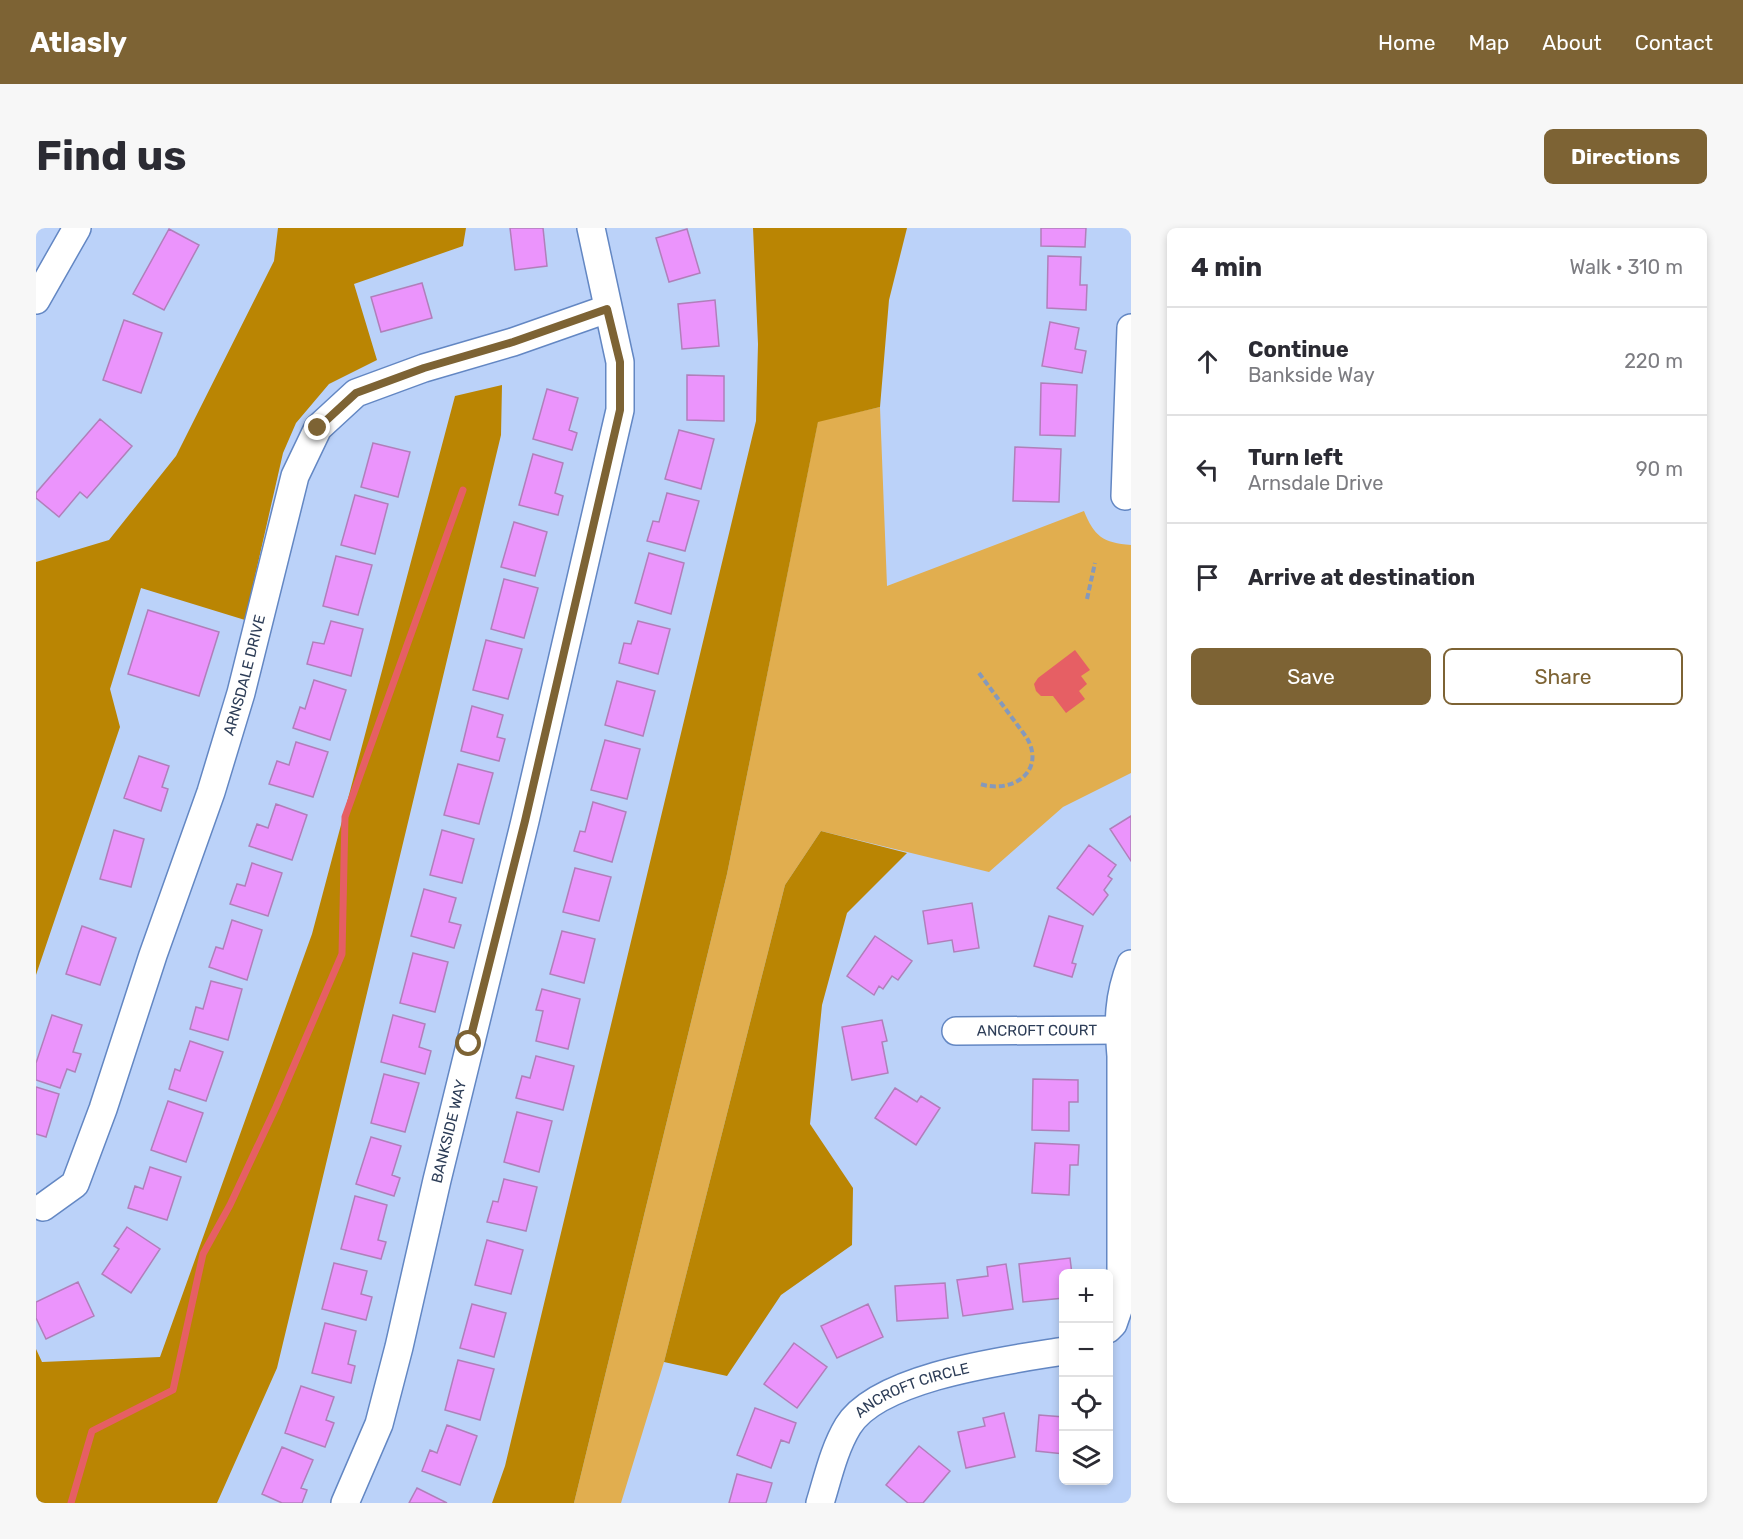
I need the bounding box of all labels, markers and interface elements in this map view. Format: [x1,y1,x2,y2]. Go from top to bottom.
text: Atlasly [30,26,127,59]
text: Home [1378,30,1435,55]
text: Map [1468,30,1509,55]
text: About [1542,30,1602,55]
text: Contact [1635,30,1713,55]
button: Directions [1544,129,1707,184]
text: Find us [36,131,187,181]
text: 4 min [1191,252,1262,283]
text: Walk · 310 m [1569,255,1683,279]
text: Continue [1248,336,1349,363]
icon: ahead [1191,345,1224,378]
text: 220 m [1624,349,1683,373]
text: Bankside Way [1248,363,1375,387]
route end [304,414,330,440]
text: Turn left [1248,444,1343,471]
icon: left [1191,453,1224,486]
text: 90 m [1636,457,1683,481]
text: Arnsdale Drive [1248,471,1383,495]
icon: arrive [1191,561,1224,594]
text: Arrive at destination [1248,564,1475,591]
street label: ARNSDALE DRIVE [220,613,269,738]
button: Save [1191,648,1431,705]
button: Share [1443,648,1683,705]
street label: ANCROFT COURT [977,1021,1098,1040]
route start [455,1030,481,1056]
street label: BANKSIDE WAY [428,1077,470,1185]
map controls [1059,1269,1113,1485]
button: + [1059,1269,1113,1323]
button: − [1059,1323,1113,1377]
street label: ANCROFT CIRCLE [851,1359,971,1422]
button: locate [1059,1377,1113,1431]
button: layers [1059,1431,1113,1485]

